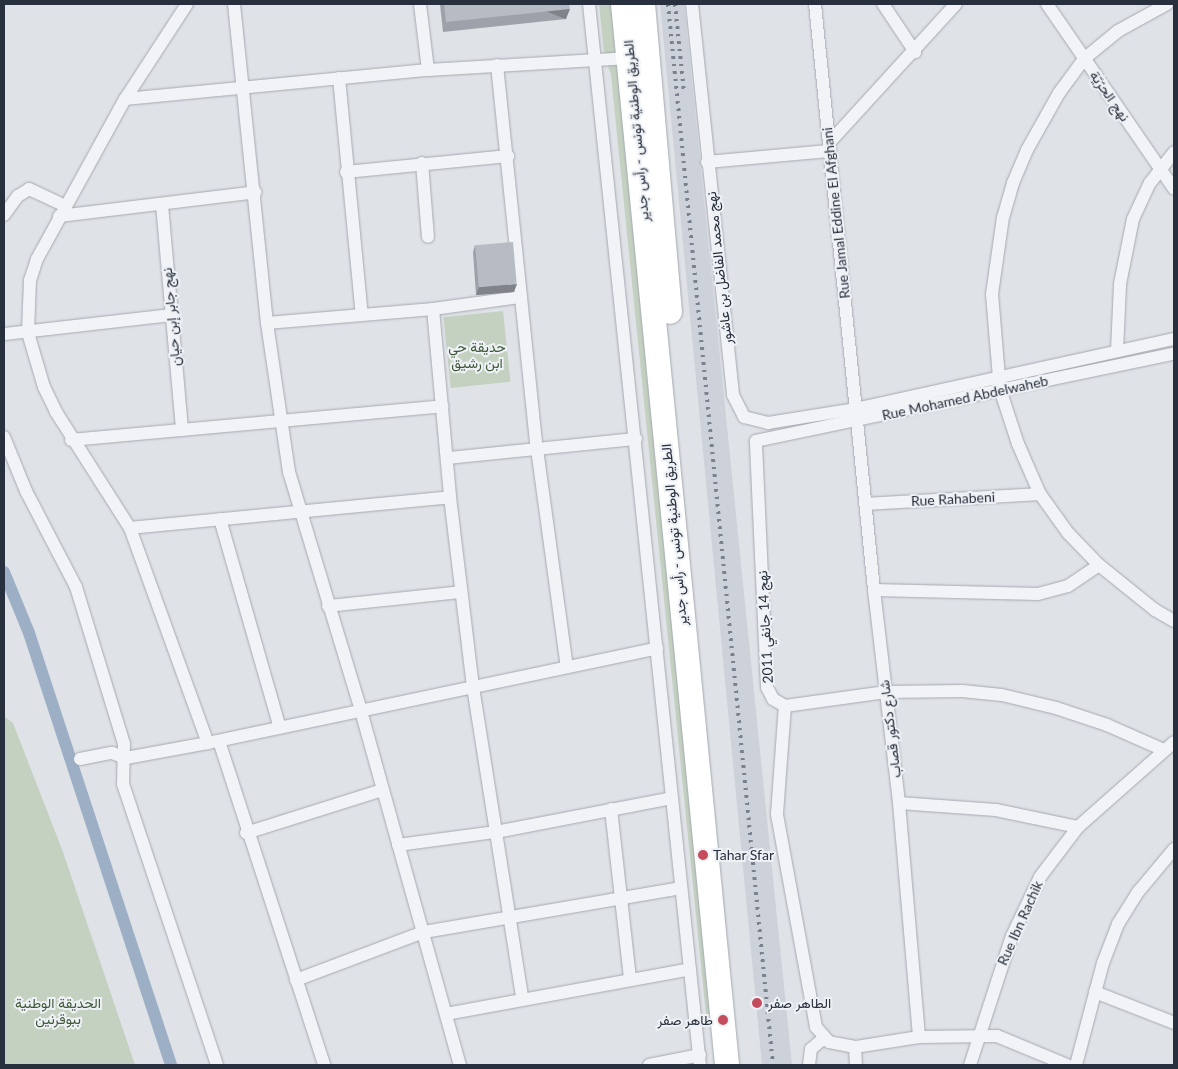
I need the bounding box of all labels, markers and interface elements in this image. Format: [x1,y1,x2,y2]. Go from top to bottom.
street label: الطريق الوطنية تونس - رأس جدير [620,39,652,223]
street label: نهج الحرّيّة [1086,67,1134,125]
street label: Rue Jamal Eddine El Afghani [819,126,853,300]
street label: نهج محمد الفاضل بن عاشور [703,191,735,345]
street label: نهج جابر إبن حيان [158,267,184,367]
park label: حديقة حي ابن رشيق [448,339,506,372]
street label: Rue Mohamed Abdelwaheb [880,372,1050,424]
street label: الطريق الوطنية تونس - رأس جدير [658,443,690,627]
street label: Rue Rahabeni [911,488,995,510]
street label: نهج 14 جانفي 2011 [754,570,776,684]
street label: شارع دكتور قصاب [876,679,904,779]
place label: Tahar Sfar [713,847,774,863]
marker: Tahar Sfar [697,849,709,861]
street label: Rue Ibn Rachik [994,878,1046,968]
park label: الحديقة الوطنية ببوقرنين [15,995,101,1028]
place label: الطاهر صفر [768,995,831,1011]
marker: الطاهر صفر [750,996,764,1010]
place label: طاهر صفر [657,1012,713,1028]
marker: طاهر صفر [717,1014,729,1026]

